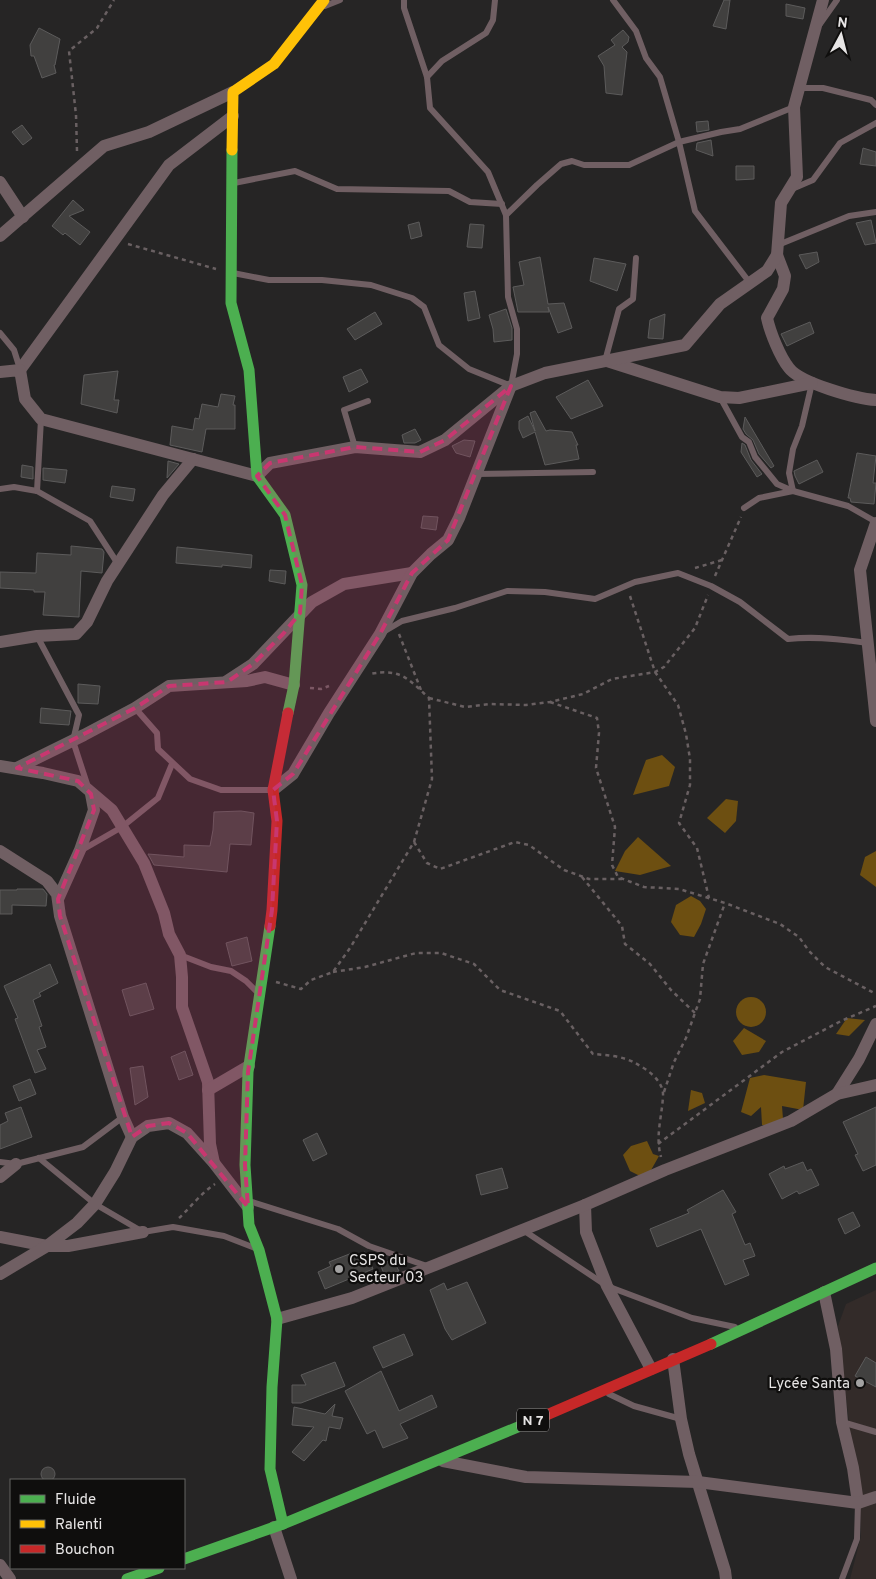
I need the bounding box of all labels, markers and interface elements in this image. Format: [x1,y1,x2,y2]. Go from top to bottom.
north arrow [816,10,866,60]
text: N [836,15,848,33]
place label: CSPS du Secteur 03 [349,1252,424,1288]
marker: CSPS du Secteur 03 [333,1263,345,1275]
place label: Lycée Santa [768,1375,850,1394]
marker: Lycée Santa [854,1377,866,1389]
road number: N 7 [517,1408,549,1432]
legend [10,1479,185,1569]
text: Fluide [55,1491,96,1510]
text: Ralenti [55,1516,102,1535]
text: Bouchon [55,1541,115,1560]

